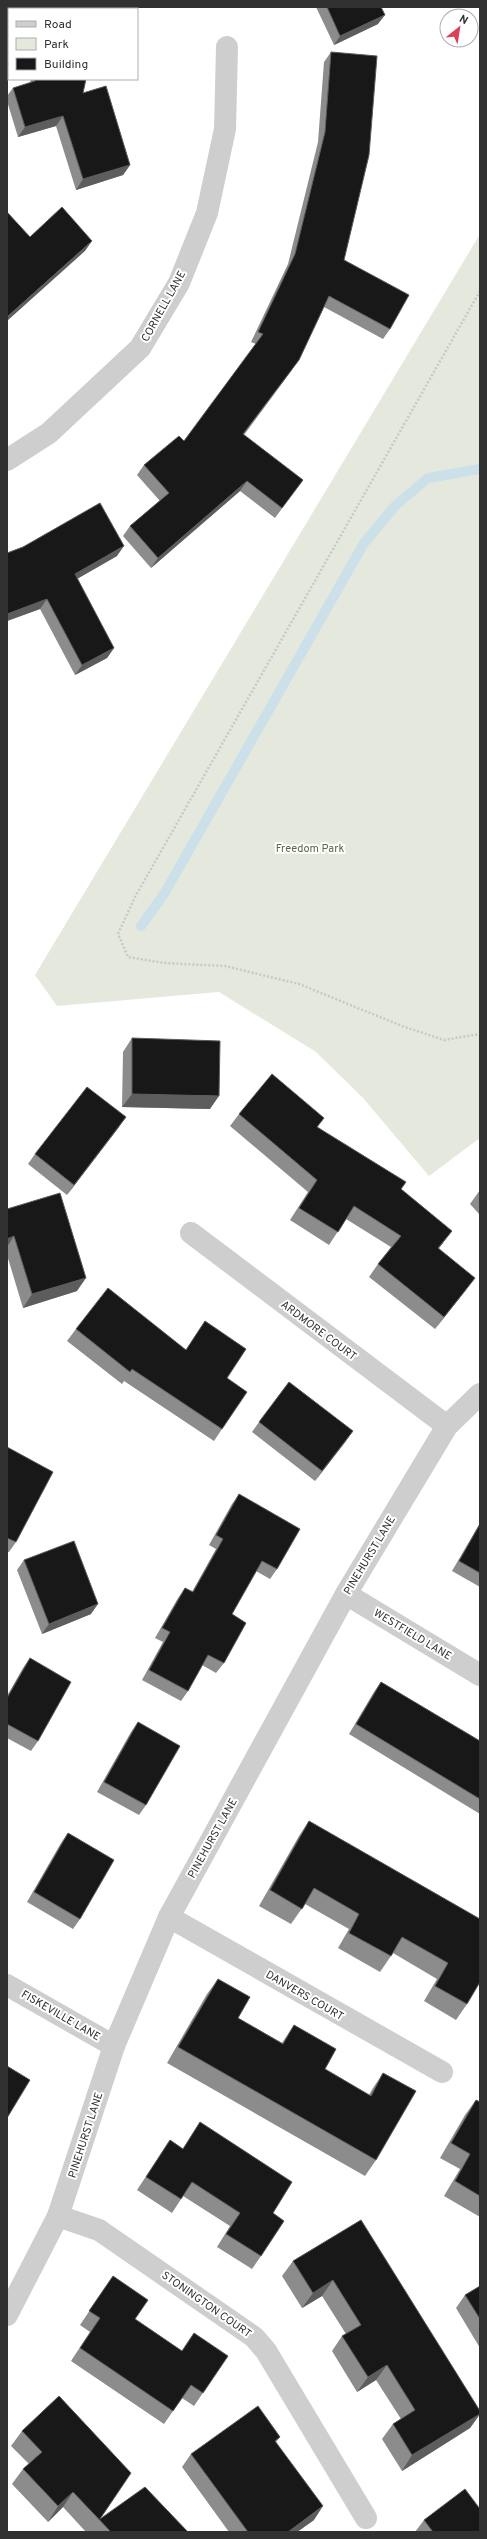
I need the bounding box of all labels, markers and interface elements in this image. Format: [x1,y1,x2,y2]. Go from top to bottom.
legend [8,8,138,80]
north arrow [439,8,479,48]
text: N [457,12,470,28]
text: Road [44,17,72,33]
text: Park [44,37,69,53]
text: Building [44,57,88,73]
street label: CORNELL LANE [139,269,189,344]
park label: Freedom Park [276,842,344,856]
street label: ARDMORE COURT [278,1298,359,1364]
street label: PINEHURST LANE [341,1514,399,1597]
street label: WESTFIELD LANE [371,1606,454,1664]
street label: PINEHURST LANE [185,1796,241,1881]
street label: DANVERS COURT [263,1968,346,2024]
street label: FISKEVILLE LANE [18,1988,103,2044]
street label: PINEHURST LANE [65,2091,106,2180]
street label: STONINGTON COURT [159,2269,254,2341]

